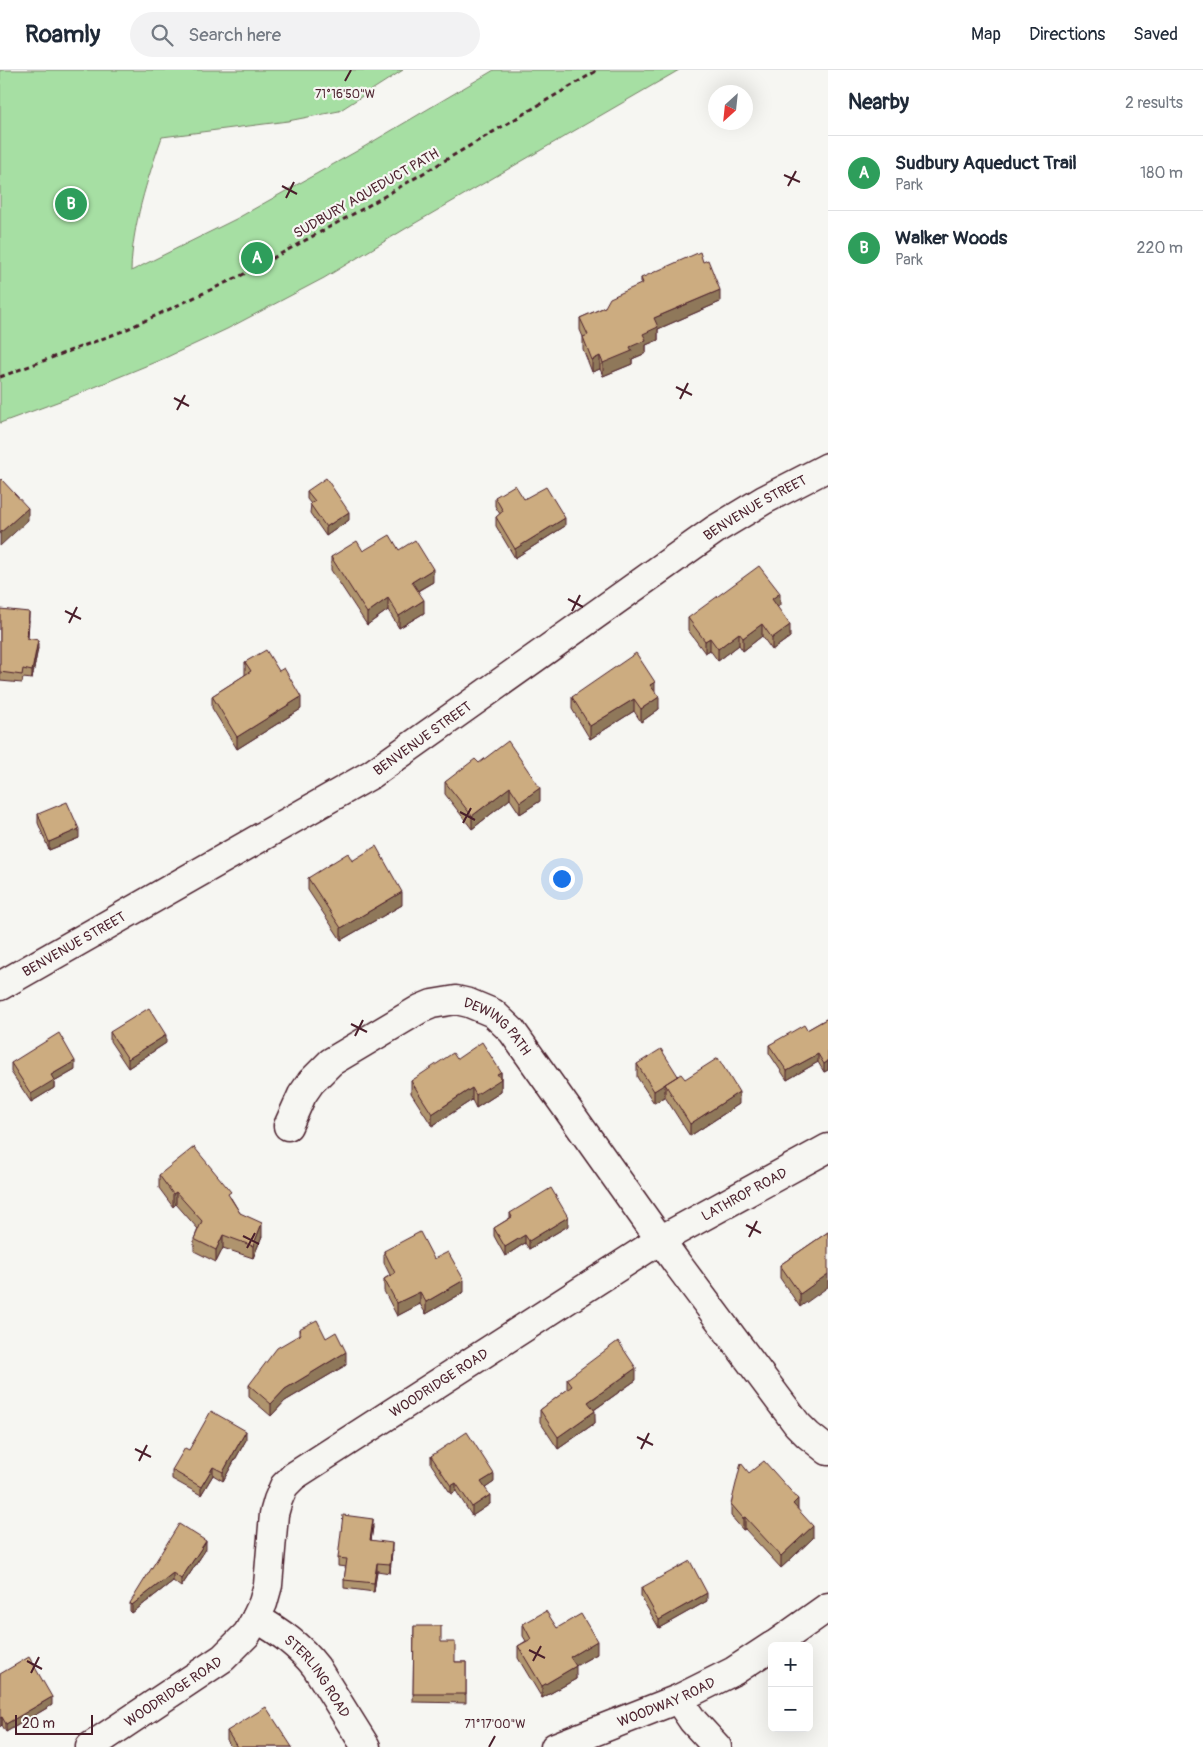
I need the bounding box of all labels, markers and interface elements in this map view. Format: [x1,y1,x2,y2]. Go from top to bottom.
search box [130,12,480,57]
text: Roamly [25,20,100,49]
icon: search [148,21,176,49]
text: Search here [188,23,281,47]
text: Map [971,23,1001,46]
text: Directions [1029,23,1105,46]
text: Saved [1133,23,1178,46]
north arrow [708,85,753,130]
text: 71°16'50"W [315,87,375,102]
text: Nearby [848,89,909,116]
text: 2 results [1125,93,1183,113]
street label: SUDBURY AQUEDUCT PATH [290,145,442,242]
text: Sudbury Aqueduct Trail [895,151,1077,175]
text: A [859,163,869,183]
text: 180 m [1140,163,1183,183]
text: Park [895,175,923,195]
pin: B [55,185,87,223]
text: Walker Woods [895,226,1007,250]
text: B [859,238,869,258]
text: 220 m [1137,238,1183,258]
pin: A [241,239,273,277]
text: Park [895,250,923,270]
street label: BENVENUE STREET [700,471,810,544]
street label: BENVENUE STREET [370,698,475,779]
your location [549,866,575,892]
street label: BENVENUE STREET [19,908,129,981]
street label: DEWING PATH [462,994,535,1059]
street label: LATHROP ROAD [698,1164,790,1225]
street label: WOODRIDGE ROAD [387,1345,492,1421]
street label: STERLING ROAD [281,1631,354,1721]
map controls [768,1642,813,1732]
button: + [768,1642,813,1687]
street label: WOODRIDGE ROAD [121,1653,226,1731]
street label: WOODWAY ROAD [615,1674,718,1731]
button: − [768,1687,813,1732]
scale bar [15,1712,92,1735]
text: 20 m [22,1715,55,1732]
text: 71°17'00"W [464,1717,526,1732]

